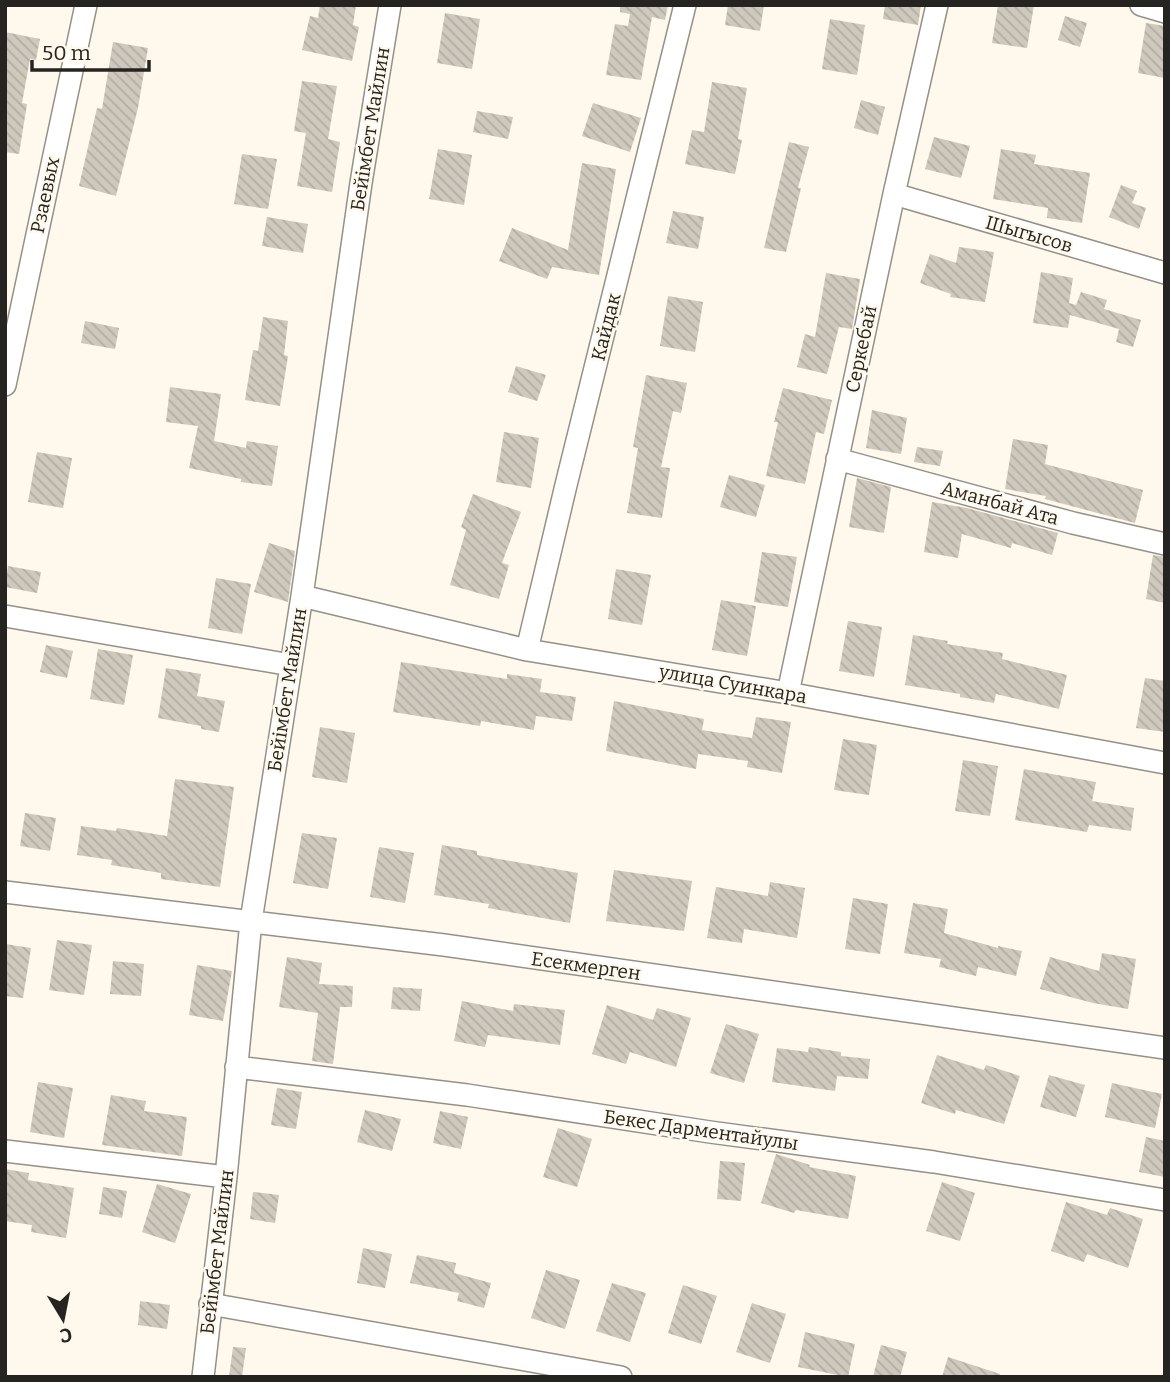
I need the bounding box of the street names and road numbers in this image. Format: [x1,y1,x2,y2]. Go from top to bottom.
street label: Бейімбет Майлин [346,45,394,213]
street label: Рзаевых [26,154,64,235]
street label: Шыгысов [983,211,1075,257]
street label: Кайдак [587,290,626,363]
street label: Серкебай [841,303,881,395]
street label: Аманбай Ата [939,476,1062,530]
street label: Бейімбет Майлин [263,606,311,774]
street label: улица Суинкара [656,660,809,708]
street label: Eсекмерген [530,947,642,985]
street label: Бекес Дарментайулы [602,1105,800,1155]
street label: Бейімбет Майлин [195,1168,239,1336]

